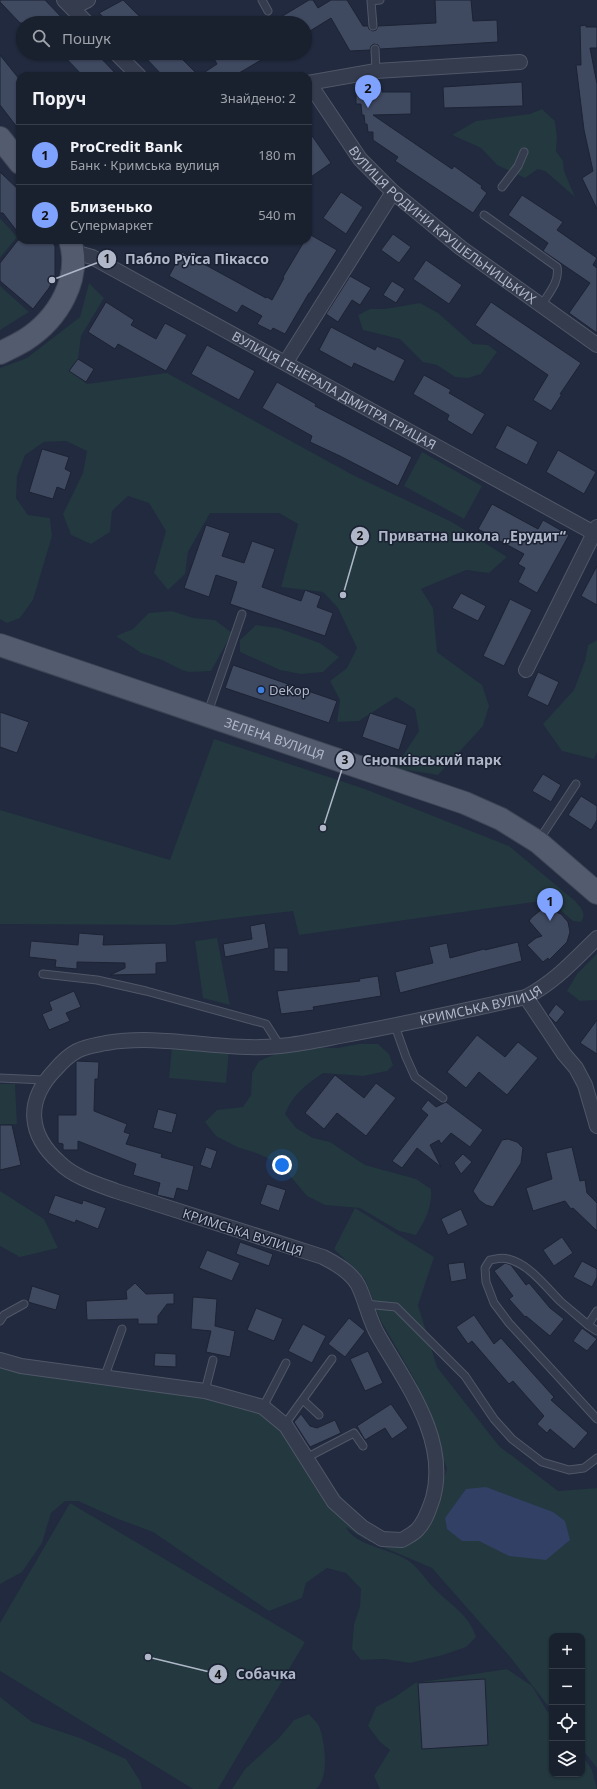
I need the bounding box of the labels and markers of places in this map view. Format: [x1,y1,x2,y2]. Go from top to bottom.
pin: 2 [355,75,381,108]
callout: Пабло Руїса Пікассо [97,246,277,272]
callout: Приватна школа „Ерудит“ [350,523,574,549]
place label: DeKop [269,681,310,699]
marker: DeKop [256,685,266,695]
callout: Снопківський парк [335,747,510,773]
pin: 1 [537,888,563,921]
callout: Собачка [208,1661,304,1687]

